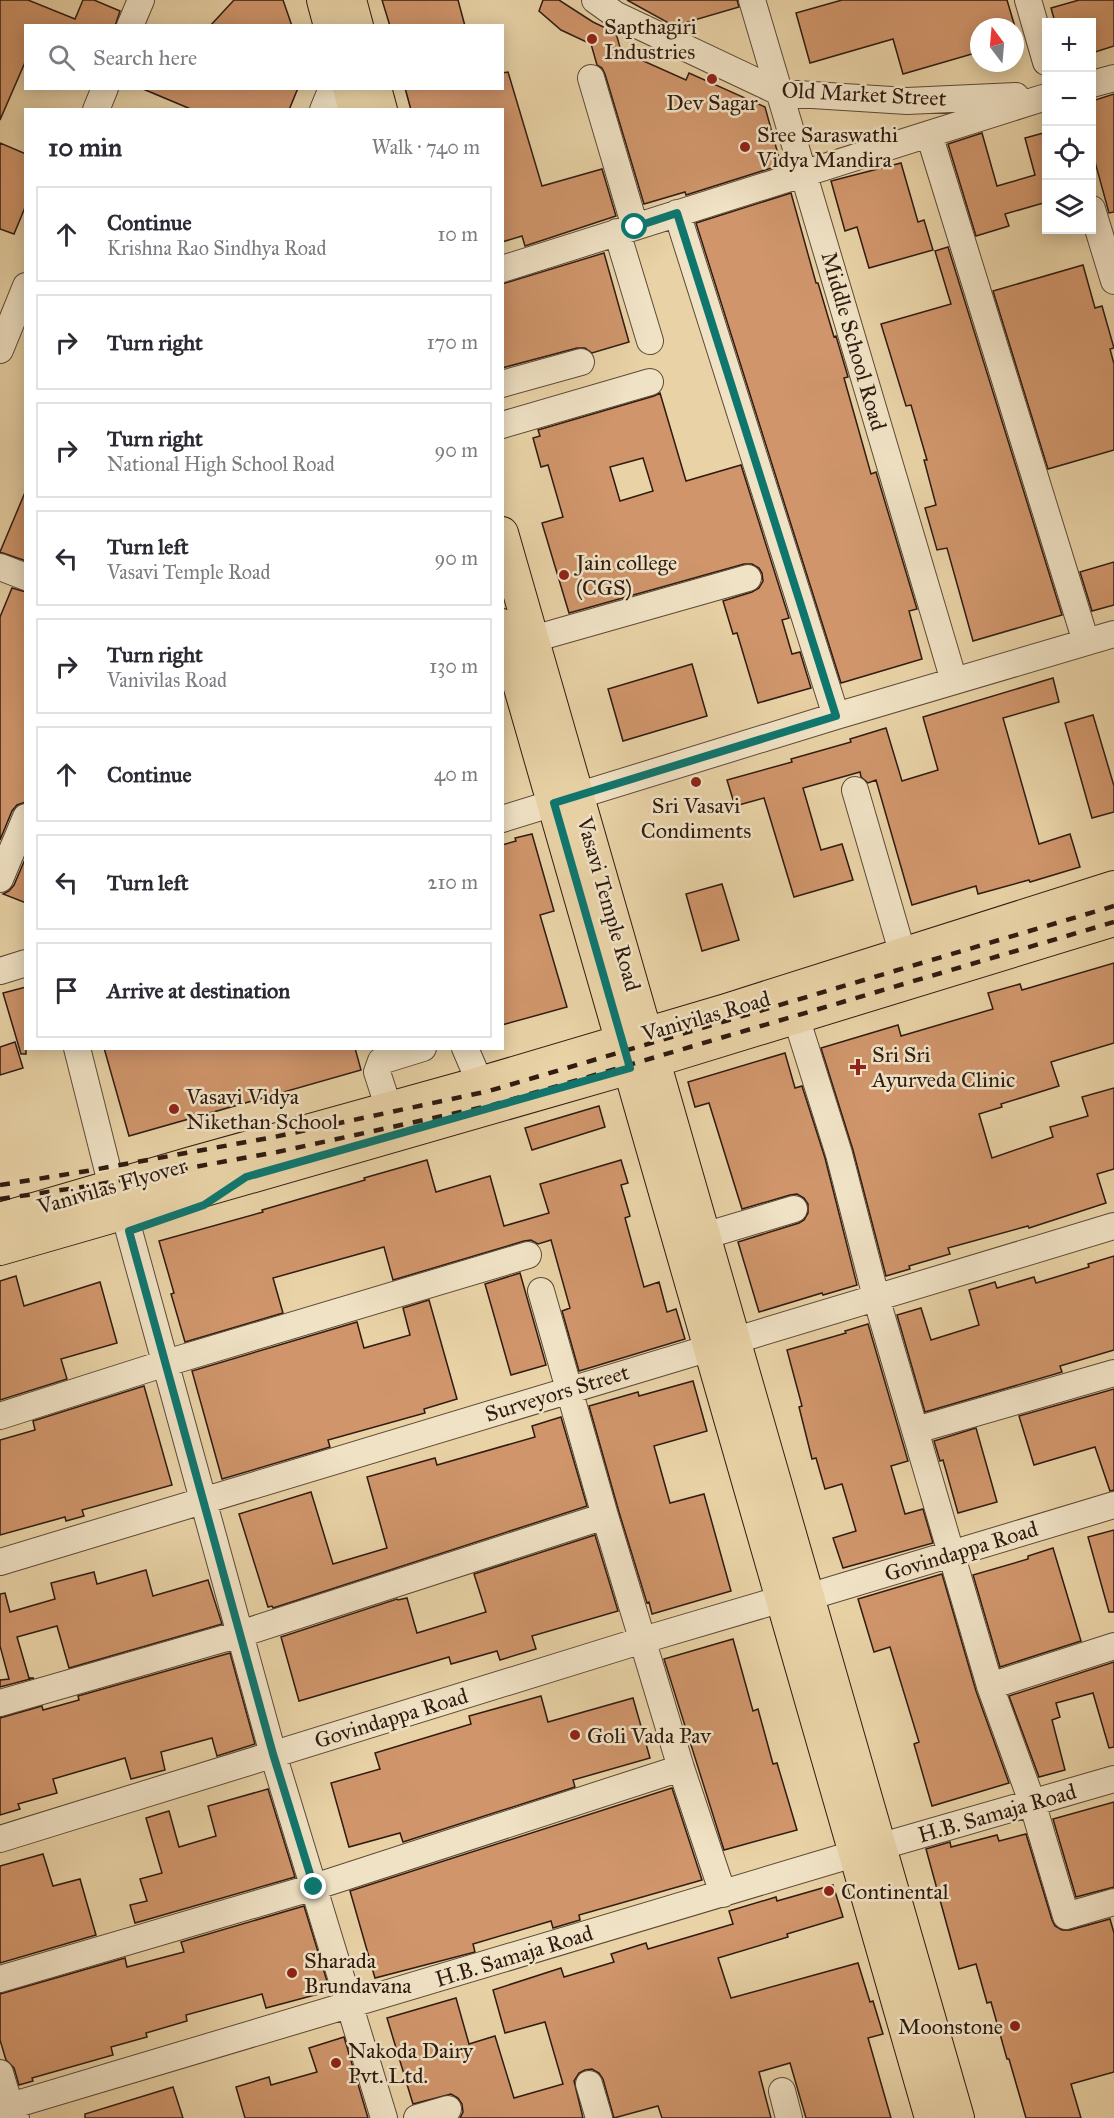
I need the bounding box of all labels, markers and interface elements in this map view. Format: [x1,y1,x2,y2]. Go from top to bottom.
place label: Sapthagiri Industries [604,13,697,65]
north arrow [970,18,1024,72]
map controls [1042,18,1096,234]
button: + [1042,18,1096,72]
search box [24,24,504,90]
marker: Sapthagiri Industries [585,32,599,46]
icon: search [45,41,78,74]
text: Search here [93,44,197,71]
marker: Dev Sagar [705,72,719,86]
button: − [1042,72,1096,126]
street label: Old Market Street [781,76,947,112]
place label: Dev Sagar [666,89,759,116]
place label: Sree Saraswathi Vidya Mandira [756,121,898,173]
button: locate [1042,126,1096,180]
text: 10 min [48,131,122,163]
text: Walk · 740 m [372,135,480,159]
marker: Sree Saraswathi Vidya Mandira [738,140,752,154]
button: layers [1042,180,1096,234]
text: Continue [107,209,192,236]
route start [621,213,647,239]
icon: ahead [50,218,83,251]
text: 10 m [437,222,478,246]
text: Krishna Rao Sindhya Road [107,236,327,260]
street label: Middle School Road [816,249,892,433]
icon: right [50,326,83,359]
text: Turn right [107,329,203,356]
text: 170 m [427,330,478,354]
text: Turn right [107,425,203,452]
icon: right [50,434,83,467]
text: 90 m [435,438,478,462]
text: National High School Road [107,452,335,476]
text: Turn left [107,533,189,560]
icon: left [50,542,83,575]
text: 90 m [435,546,478,570]
place label: Jain college (CGS) [574,549,677,601]
text: Vasavi Temple Road [107,560,271,584]
marker: Jain college (CGS) [557,568,571,582]
text: Turn right [107,641,203,668]
icon: right [50,650,83,683]
text: 130 m [429,654,478,678]
text: Vanivilas Road [107,668,227,692]
icon: ahead [50,758,83,791]
text: Continue [107,761,192,788]
text: 40 m [434,762,478,786]
marker: Sri Vasavi Condiments [689,775,703,789]
place label: Sri Vasavi Condiments [641,792,751,844]
street label: Vasavi Temple Road [571,813,647,994]
icon: left [50,866,83,899]
text: Turn left [107,869,189,896]
text: 210 m [428,870,478,894]
icon: arrive [50,974,83,1007]
text: Arrive at destination [107,977,290,1004]
street label: Vanivilas Road [638,985,773,1047]
place label: Sri Sri Ayurveda Clinic [871,1041,1015,1093]
marker: Sri Sri Ayurveda Clinic [849,1058,867,1076]
place label: Vasavi Vidya Nikethan School [185,1083,338,1135]
marker: Vasavi Vidya Nikethan School [167,1102,181,1116]
street label: Vanivilas Flyover [33,1152,191,1221]
street label: Surveyors Street [482,1358,632,1428]
street label: Govindappa Road [881,1515,1041,1587]
street label: Govindappa Road [311,1682,471,1754]
place label: Goli Vada Pav [587,1722,712,1749]
marker: Goli Vada Pav [568,1728,582,1742]
street label: H.B. Samaja Road [915,1778,1079,1848]
route end [300,1873,326,1899]
place label: Continental [841,1878,949,1905]
marker: Continental [822,1884,836,1898]
street label: H.B. Samaja Road [432,1919,596,1993]
place label: Sharada Brundavana [304,1947,412,1999]
marker: Sharada Brundavana [285,1966,299,1980]
place label: Moonstone [898,2013,1003,2040]
marker: Moonstone [1008,2019,1022,2033]
place label: Nakoda Dairy Pvt. Ltd. [348,2037,474,2089]
marker: Nakoda Dairy Pvt. Ltd. [329,2056,343,2070]

